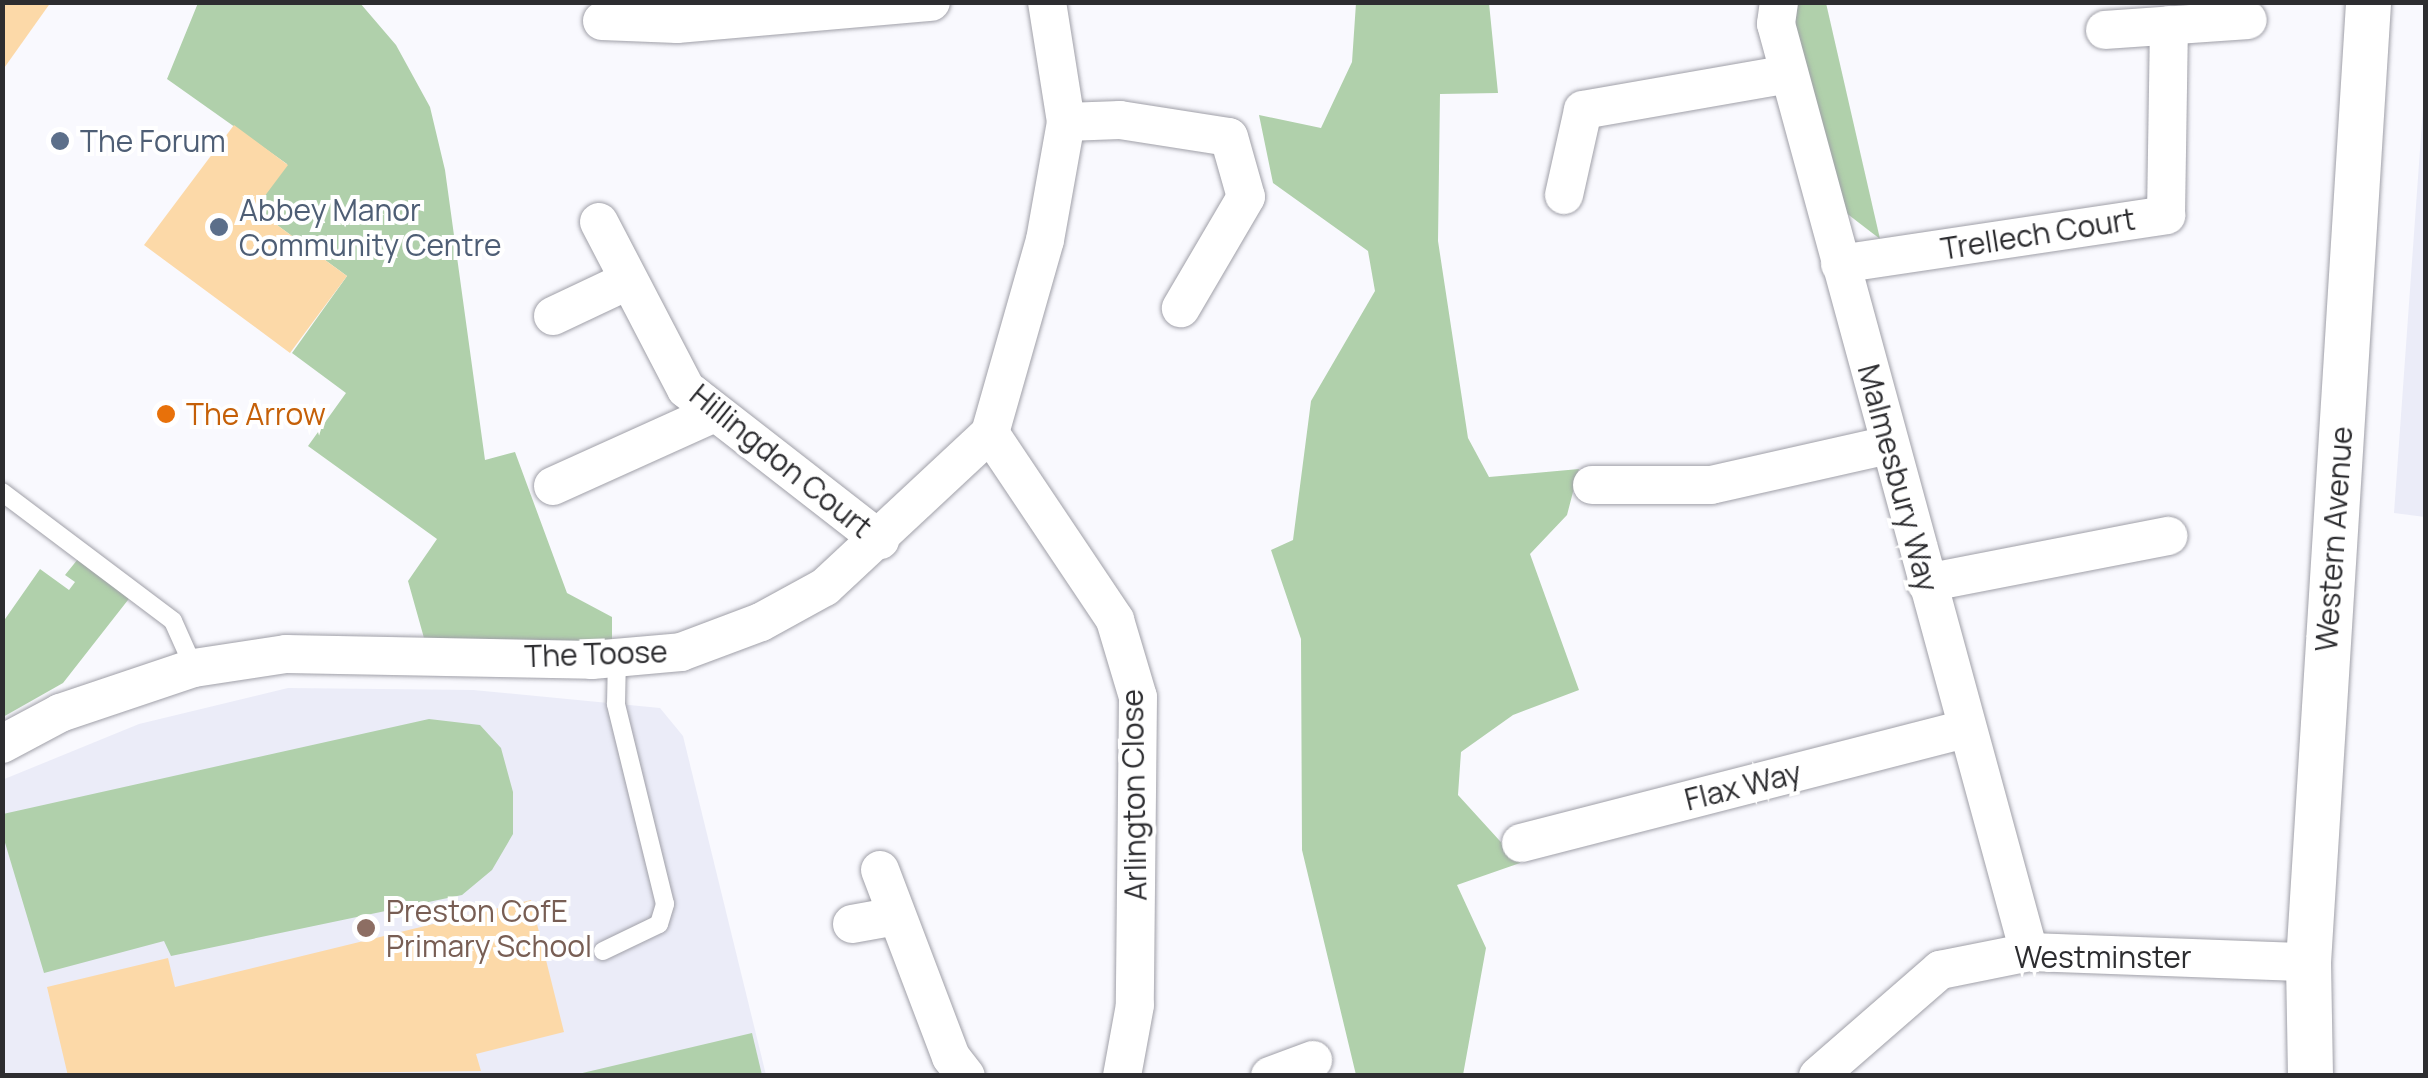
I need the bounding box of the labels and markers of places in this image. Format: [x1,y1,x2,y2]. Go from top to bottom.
place label: The Forum [80,123,226,159]
marker: The Forum [49,130,71,152]
place label: Abbey Manor Community Centre [239,192,502,262]
marker: Abbey Manor Community Centre [208,216,230,238]
place label: The Arrow [186,396,326,432]
marker: The Arrow [155,403,177,425]
place label: Preston CofE Primary School [386,893,592,964]
marker: Preston CofE Primary School [355,917,377,939]

